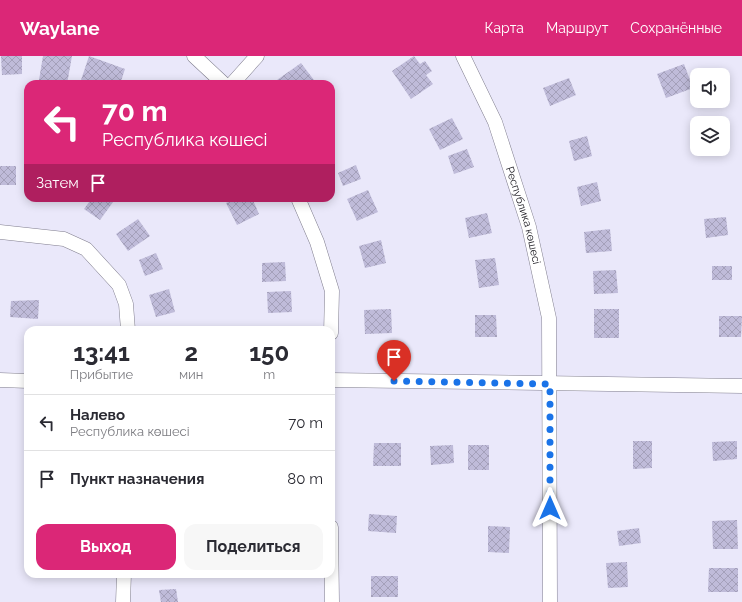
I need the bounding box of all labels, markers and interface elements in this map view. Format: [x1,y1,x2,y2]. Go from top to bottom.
text: Waylane [20,17,100,39]
text: Карта [485,20,524,36]
text: Маршрут [546,20,608,36]
text: Сохранённые [630,20,722,36]
map controls [690,68,730,156]
button: sound [690,68,730,108]
text: 70 m [102,95,168,128]
icon: left [36,96,88,148]
button: layers [690,116,730,156]
text: Республика көшесі [102,129,268,150]
street label: Республика көшесі [503,165,543,266]
icon: arrive [87,172,109,194]
text: Затем [36,174,79,192]
text: 13:41 [73,338,130,367]
text: 2 [184,338,198,367]
text: 150 [249,338,289,367]
pin [377,340,411,381]
icon: arrive [383,346,405,368]
text: Прибытие [70,367,133,382]
text: мин [179,367,203,382]
text: m [263,367,275,382]
text: Налево [70,406,125,424]
icon: left [36,412,58,434]
text: 70 m [288,414,323,432]
text: Республика көшесі [70,424,190,439]
icon: arrive [36,468,58,490]
text: Пункт назначения [70,470,204,488]
text: 80 m [287,470,323,488]
position arrow [529,487,571,529]
button: Выход [36,524,176,570]
button: Поделиться [184,524,323,570]

